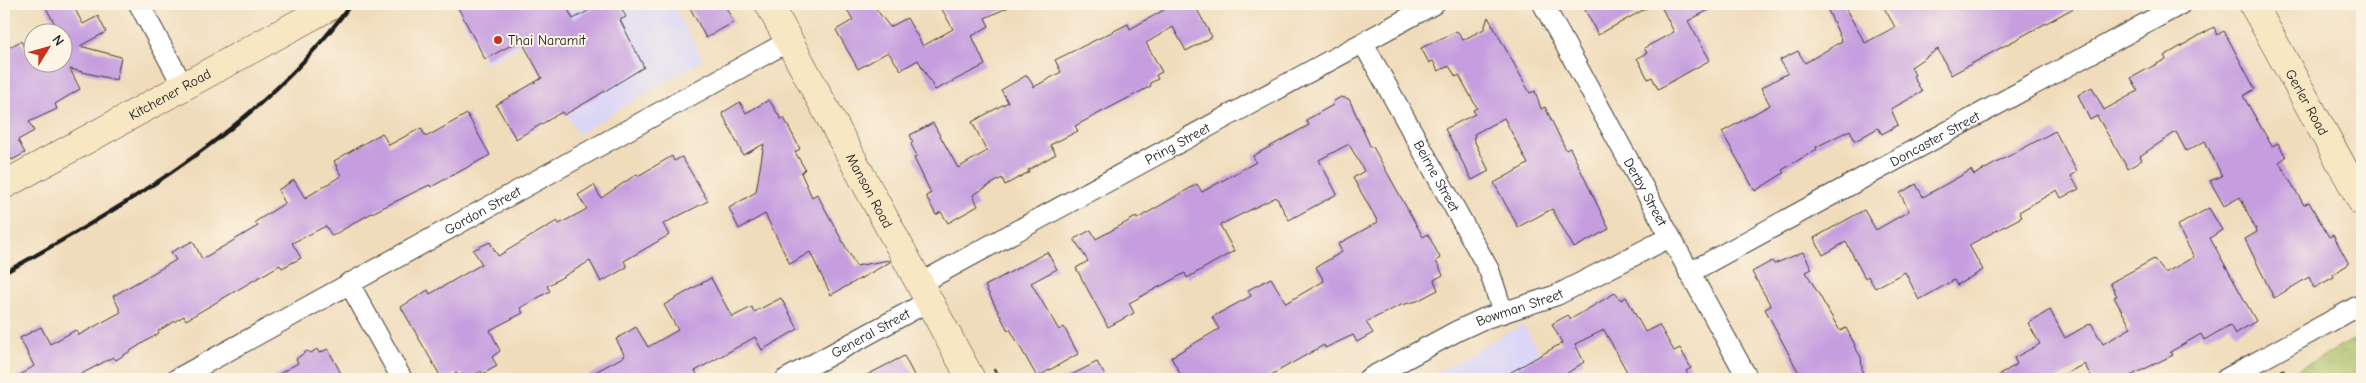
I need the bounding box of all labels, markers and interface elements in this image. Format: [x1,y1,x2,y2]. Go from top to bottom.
north arrow [22,22,72,72]
text: N [48,32,68,49]
place label: Thai Naramit [508,32,587,49]
marker: Thai Naramit [492,34,504,46]
street label: Kitchener Road [126,65,214,123]
street label: Gerler Road [2282,66,2332,138]
street label: Doncaster Street [1887,107,1983,170]
street label: Pring Street [1142,119,1214,168]
street label: Beirne Street [1410,137,1464,215]
street label: Manson Road [842,150,897,231]
street label: Derby Street [1620,155,1672,230]
street label: Gordon Street [441,182,525,238]
street label: Bowman Street [1473,284,1567,330]
street label: General Street [828,304,913,361]

